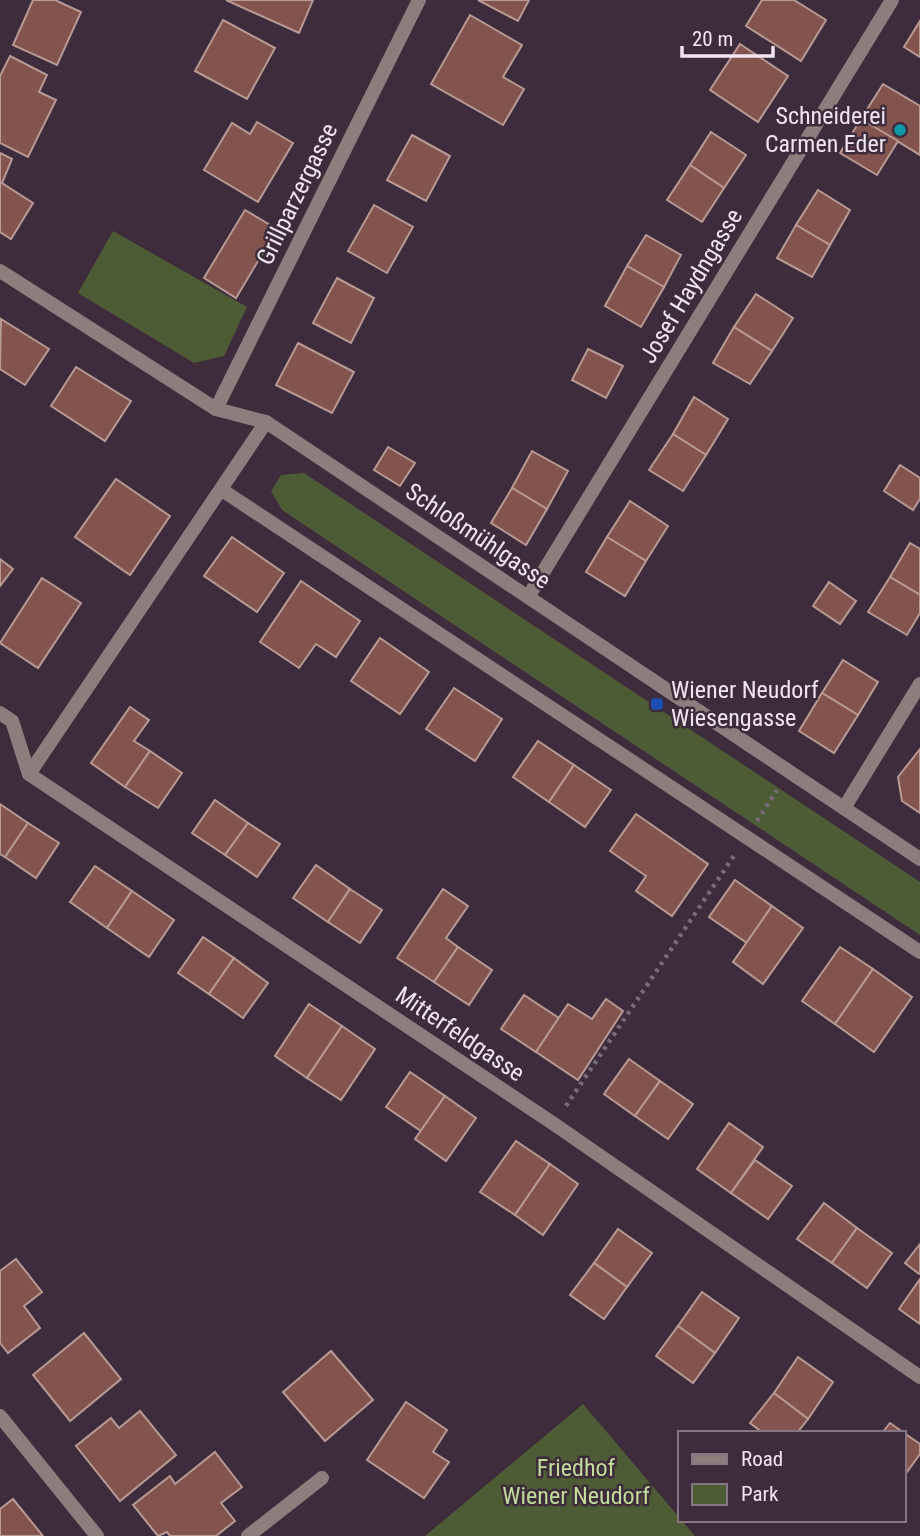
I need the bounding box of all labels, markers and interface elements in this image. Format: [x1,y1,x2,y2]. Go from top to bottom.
scale bar [682,14,773,58]
text: 20 m [692,27,733,51]
place label: Schneiderei Carmen Eder [765,102,886,158]
street label: Grillparzergasse [251,119,343,269]
marker: Schneiderei Carmen Eder [892,122,908,138]
street label: Josef Haydngasse [634,204,748,368]
street label: Schloßmühlgasse [400,477,556,595]
place label: Wiener Neudorf Wiesengasse [671,676,819,732]
marker: Wiener Neudorf Wiesengasse [649,696,665,712]
street label: Mitterfeldgasse [390,981,530,1087]
legend [678,1431,906,1522]
text: Road [741,1447,783,1471]
park label: Friedhof Wiener Neudorf [502,1454,650,1510]
text: Park [741,1482,779,1506]

